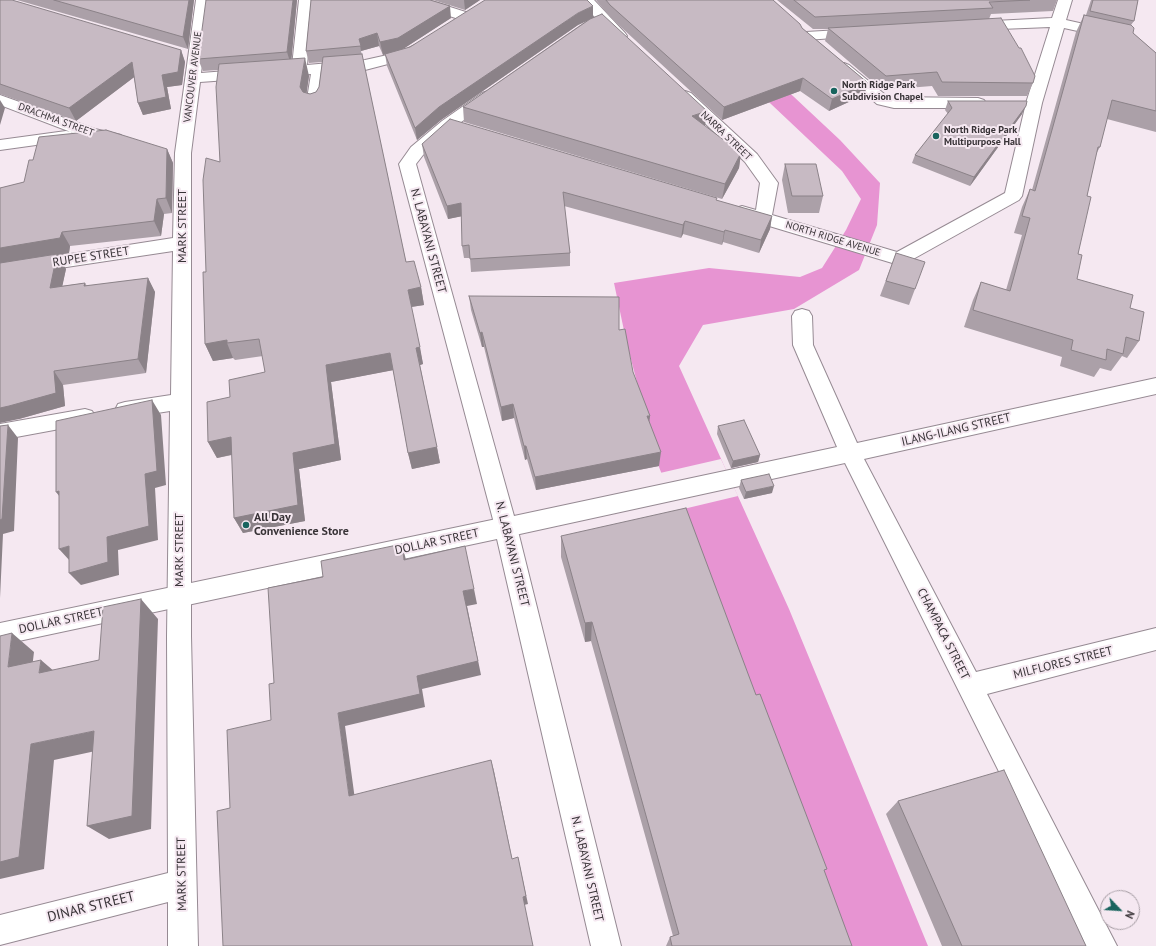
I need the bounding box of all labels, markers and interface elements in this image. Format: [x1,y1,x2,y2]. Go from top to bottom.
street label: VANCOUVER AVENUE [181,31,205,123]
place label: North Ridge Park Subdivision Chapel [842,79,923,102]
marker: North Ridge Park Subdivision Chapel [829,86,839,96]
street label: DRACHMA STREET [16,101,96,139]
street label: NARRA STREET [698,109,754,163]
place label: North Ridge Park Multipurpose Hall [944,124,1021,148]
marker: North Ridge Park Multipurpose Hall [931,131,941,141]
street label: N. LABAYANI STREET [407,187,449,295]
street label: MARK STREET [176,189,190,263]
street label: NORTH RIDGE AVENUE [784,219,882,259]
street label: RUPEE STREET [52,244,130,270]
street label: ILANG-ILANG STREET [900,410,1012,450]
street label: N. LABAYANI STREET [492,500,532,608]
place label: All Day Convenience Store [254,511,349,539]
street label: MARK STREET [173,513,187,587]
marker: All Day Convenience Store [241,520,251,530]
street label: DOLLAR STREET [394,526,480,558]
street label: CHAMPACA STREET [914,586,972,682]
street label: DOLLAR STREET [18,605,104,637]
street label: MILFLORES STREET [1012,644,1114,682]
street label: N. LABAYANI STREET [568,815,606,923]
street label: MARK STREET [174,837,190,911]
street label: DINAR STREET [46,888,136,926]
north arrow [1100,890,1140,930]
text: N [1122,908,1138,921]

